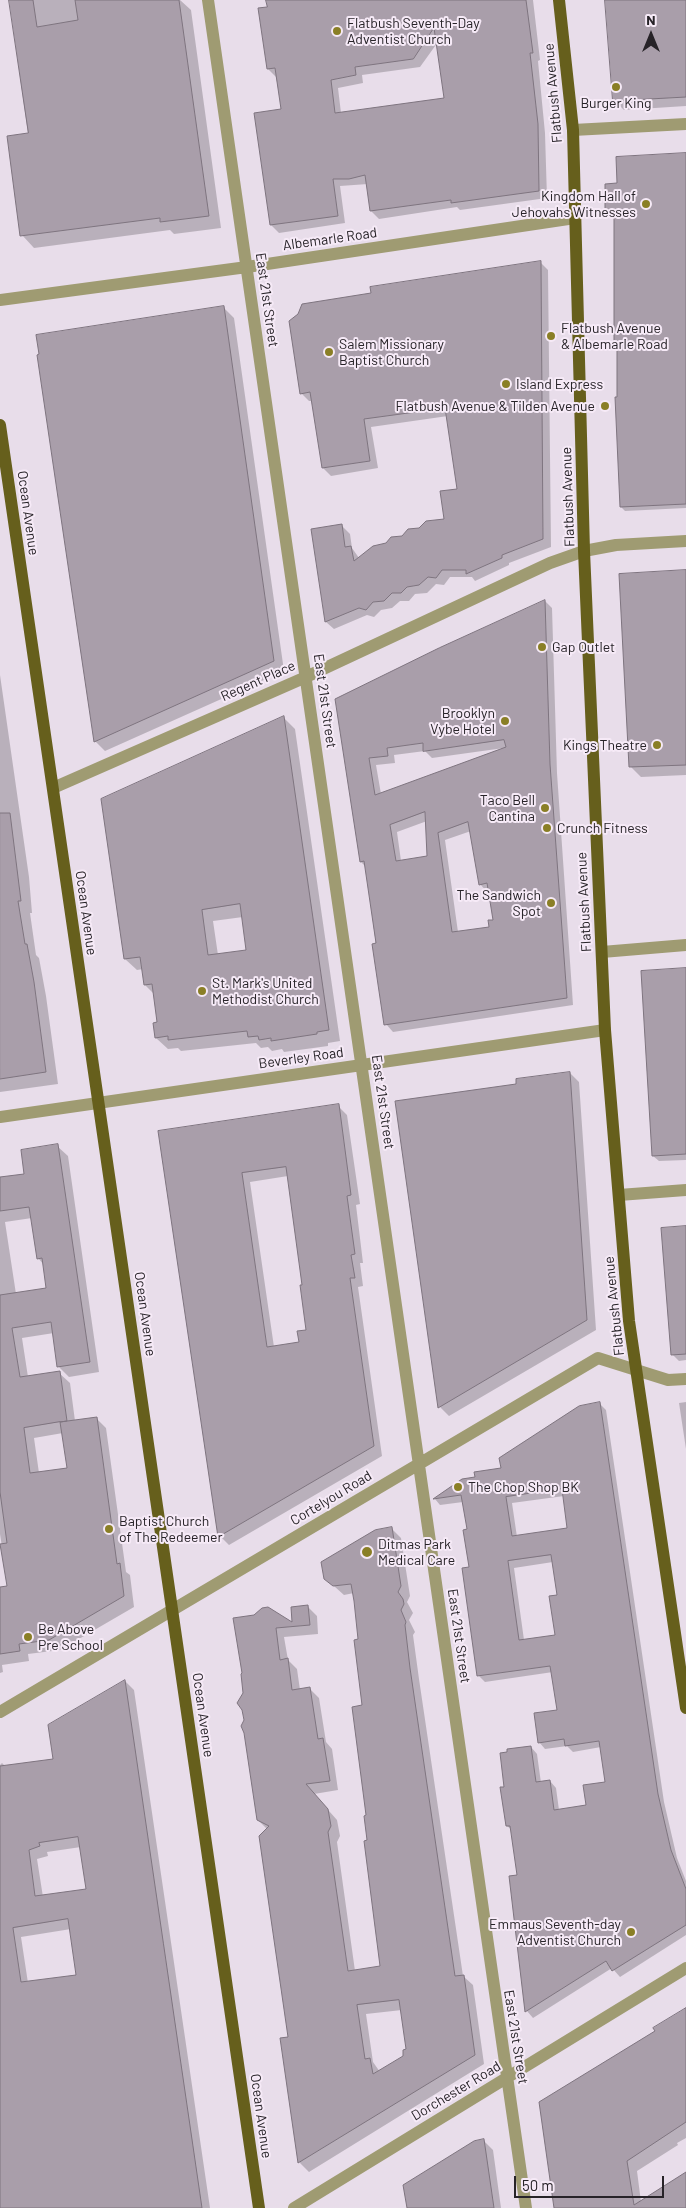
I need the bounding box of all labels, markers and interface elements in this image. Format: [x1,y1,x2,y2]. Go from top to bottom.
north arrow [626,10,676,60]
text: N [646,11,656,28]
place label: Flatbush Seventh-Day Adventist Church [347,15,480,48]
marker: Flatbush Seventh-Day Adventist Church [331,25,343,37]
street label: Flatbush Avenue [540,42,566,144]
marker: Burger King [610,81,622,93]
place label: Burger King [580,95,652,111]
place label: Kingdom Hall of Jehovahs Witnesses [512,188,636,220]
marker: Kingdom Hall of Jehovahs Witnesses [640,198,652,210]
street label: Albemarle Road [282,224,378,254]
street label: East 21st Street [252,252,282,348]
place label: Flatbush Avenue & Albemarle Road [561,320,668,352]
marker: Flatbush Avenue & Albemarle Road [545,330,557,342]
place label: Salem Missionary Baptist Church [339,336,444,368]
marker: Salem Missionary Baptist Church [323,346,335,358]
place label: Island Express [516,376,603,392]
marker: Island Express [500,378,512,390]
place label: Flatbush Avenue & Tilden Avenue [396,398,595,414]
marker: Flatbush Avenue & Tilden Avenue [599,400,611,412]
street label: Flatbush Avenue [558,447,578,547]
street label: Ocean Avenue [14,470,42,556]
place label: Gap Outlet [552,639,615,655]
marker: Gap Outlet [536,641,548,653]
street label: East 21st Street [310,653,340,749]
street label: Regent Place [218,657,298,705]
place label: Brooklyn Vybe Hotel [430,705,495,738]
marker: Brooklyn Vybe Hotel [499,715,511,727]
place label: Kings Theatre [563,737,647,753]
marker: Kings Theatre [651,739,663,751]
place label: Taco Bell Cantina [480,792,535,824]
marker: Taco Bell Cantina [539,802,551,814]
place label: Crunch Fitness [557,820,648,836]
marker: Crunch Fitness [541,822,553,834]
street label: Flatbush Avenue [573,852,595,952]
street label: Ocean Avenue [72,870,100,956]
place label: The Sandwich Spot [456,887,541,920]
marker: The Sandwich Spot [545,897,557,909]
place label: St. Mark's United Methodist Church [212,975,319,1008]
marker: St. Mark's United Methodist Church [196,985,208,997]
street label: Beverley Road [257,1044,345,1072]
street label: East 21st Street [368,1054,398,1150]
street label: Flatbush Avenue [600,1255,628,1357]
street label: Ocean Avenue [131,1271,159,1357]
street label: Cortelyou Road [287,1467,375,1529]
place label: The Chop Shop BK [468,1479,579,1495]
marker: The Chop Shop BK [452,1481,464,1493]
place label: Baptist Church of The Redeemer [119,1513,223,1545]
marker: Baptist Church of The Redeemer [103,1523,115,1535]
place label: Ditmas Park Medical Care [378,1536,455,1568]
marker: Ditmas Park Medical Care [360,1545,374,1559]
street label: East 21st Street [444,1588,474,1684]
place label: Be Above Pre School [38,1621,103,1654]
marker: Be Above Pre School [22,1631,34,1643]
street label: Ocean Avenue [189,1672,217,1758]
place label: Emmaus Seventh-day Adventist Church [489,1916,621,1948]
marker: Emmaus Seventh-day Adventist Church [625,1926,637,1938]
street label: East 21st Street [500,1989,532,2085]
street label: Dorchester Road [408,2058,504,2124]
street label: Ocean Avenue [247,2073,275,2159]
scale bar [516,2166,666,2198]
text: 50 m [522,2176,554,2194]

